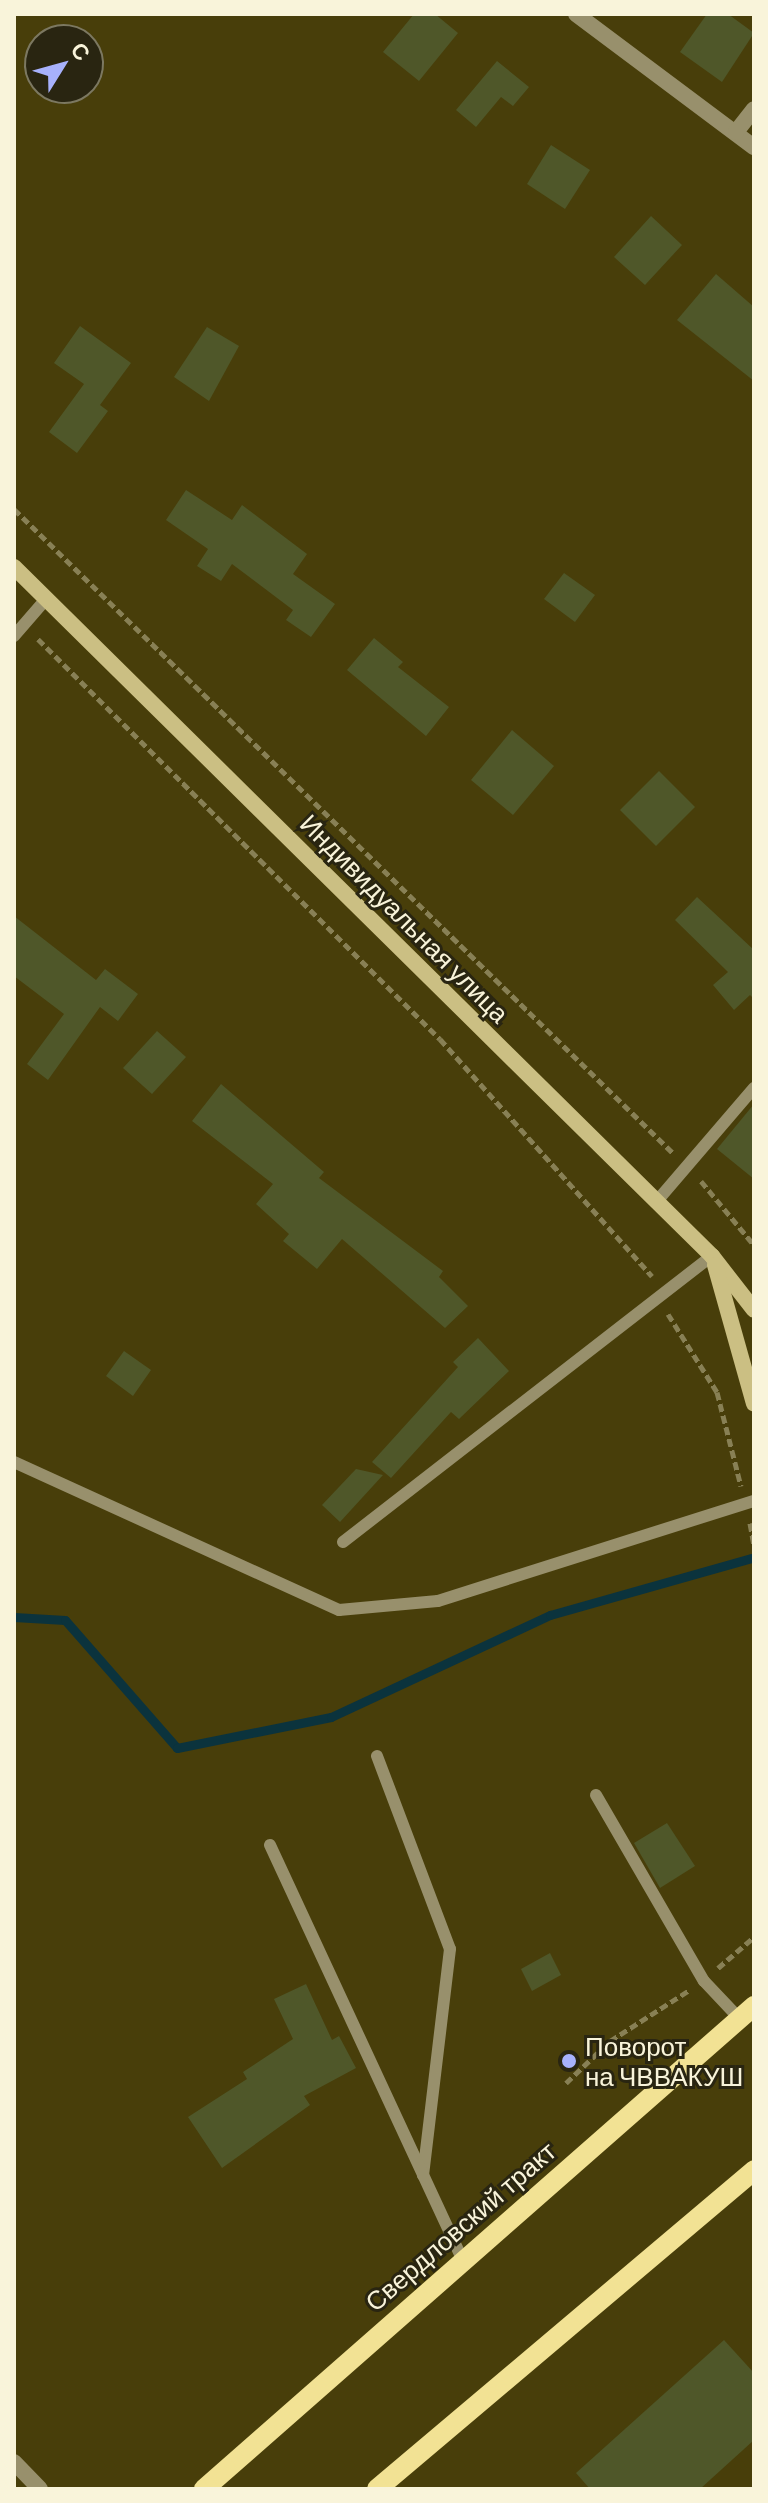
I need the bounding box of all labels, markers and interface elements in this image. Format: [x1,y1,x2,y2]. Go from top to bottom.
north arrow [24,24,104,104]
text: С [66,37,97,65]
street label: Индивидуальная улица [294,807,516,1029]
place label: Поворот на ЧВВАКУШ [585,2030,743,2092]
marker: Поворот на ЧВВАКУШ [560,2052,578,2070]
street label: Свердловский тракт [358,2135,562,2317]

